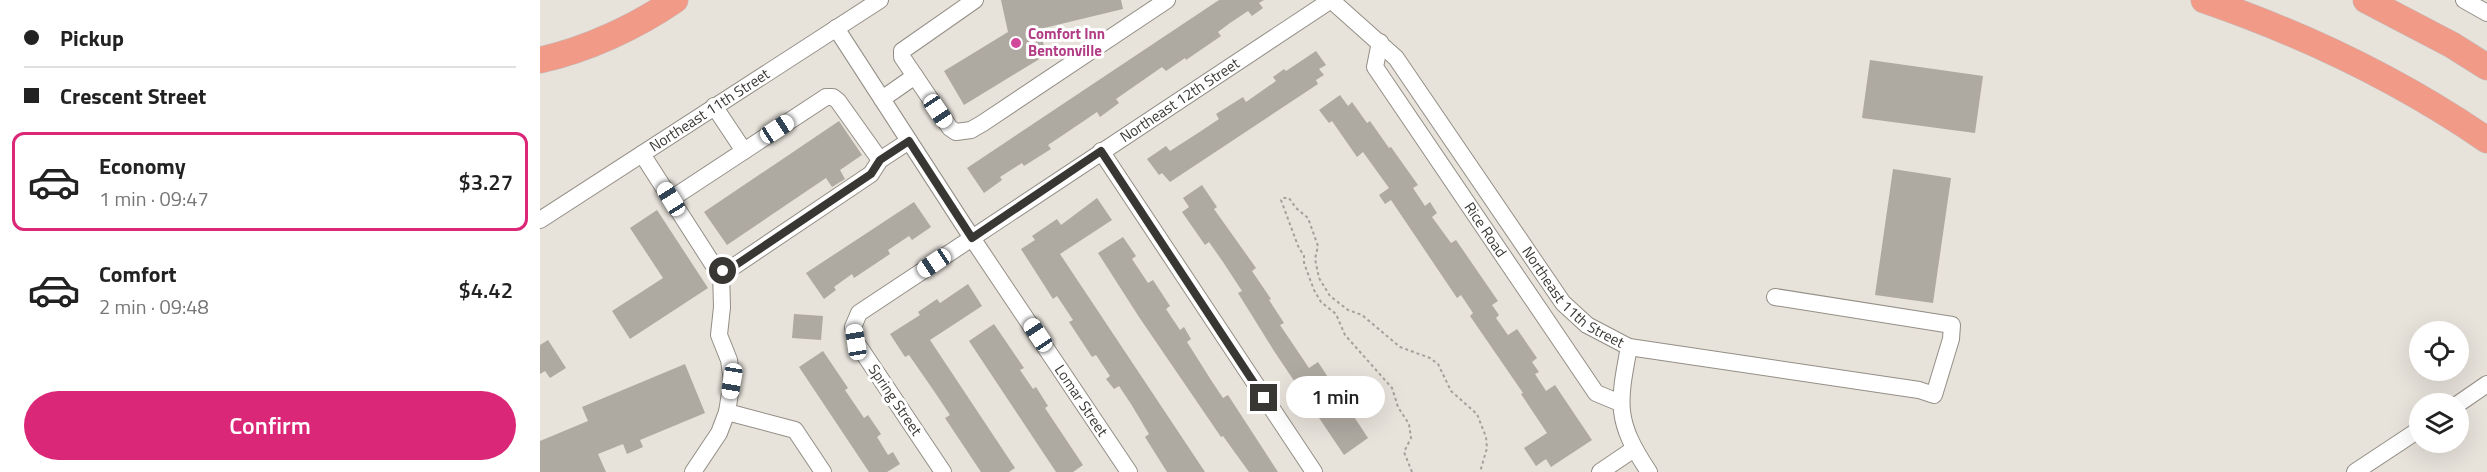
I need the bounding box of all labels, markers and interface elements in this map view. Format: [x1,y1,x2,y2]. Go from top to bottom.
text: Pickup [60,21,124,55]
place label: Comfort Inn Bentonville [1028,22,1105,62]
marker: Comfort Inn Bentonville [1009,36,1023,50]
street label: Northeast 12th Street [1115,51,1245,148]
street label: Northeast 11th Street [645,62,775,157]
text: Crescent Street [60,79,206,113]
car [920,91,956,131]
car [757,112,797,146]
text: Economy [99,149,186,183]
icon: car [27,155,81,209]
text: $3.27 [458,165,513,199]
car [654,179,688,219]
text: 1 min · 09:47 [99,183,209,214]
street label: Rice Road [1459,197,1513,262]
street label: Northeast 11th Street [1517,241,1629,354]
car [914,245,954,281]
text: Comfort [99,257,177,291]
route start [709,257,736,284]
icon: car [27,263,81,317]
text: $4.42 [458,273,513,307]
text: 2 min · 09:48 [99,291,209,322]
car [1020,315,1056,355]
map controls [2409,321,2469,453]
button: locate [2409,321,2469,381]
car [844,323,868,361]
street label: Spring Street [863,359,928,441]
street label: Lomar Street [1049,360,1114,442]
car [720,362,744,400]
callout: 1 min [1285,377,1384,419]
text: 1 min [1311,381,1360,412]
route end [1250,384,1277,411]
button: Confirm [24,391,516,460]
button: layers [2409,393,2469,453]

